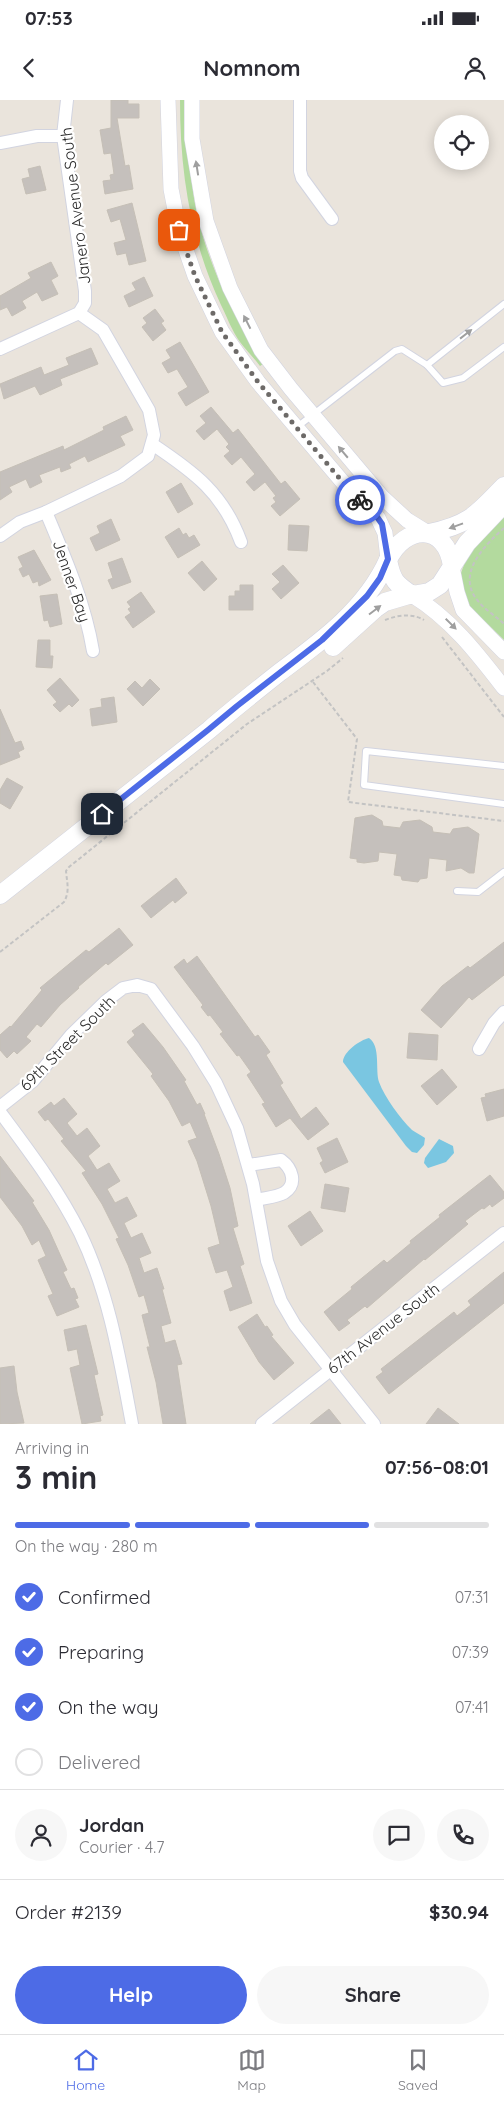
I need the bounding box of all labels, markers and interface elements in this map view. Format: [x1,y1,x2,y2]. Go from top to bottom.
text: 07:53 [25,6,73,30]
icon: back [15,54,43,82]
text: Nomnom [203,54,301,82]
icon: person [461,54,489,82]
map controls [434,115,489,170]
button: locate [434,115,489,170]
street label: Janero Avenue South [55,126,95,286]
one-way arrow [192,160,200,176]
pin [158,209,200,251]
icon: bag [165,216,193,244]
one-way arrow [243,314,251,329]
one-way arrow [459,329,472,340]
one-way arrow [338,445,349,458]
courier [335,475,385,525]
icon: bike [346,486,374,514]
one-way arrow [448,522,463,530]
street label: Jenner Bay [49,537,95,625]
one-way arrow [368,604,381,615]
one-way arrow [445,618,457,630]
pin [81,793,123,835]
icon: home [88,800,116,828]
street label: 69th Street South [15,991,119,1095]
street label: 67th Avenue South [323,1278,443,1378]
text: Arriving in [15,1438,89,1458]
text: 07:56–08:01 [385,1455,489,1479]
text: 3 min [15,1457,97,1497]
text: On the way · 280 m [15,1536,158,1556]
icon: check [15,1583,43,1611]
text: Confirmed [58,1585,151,1609]
text: 07:31 [455,1587,489,1607]
icon: check [15,1638,43,1666]
text: Preparing [58,1640,144,1664]
text: 07:39 [452,1642,489,1662]
icon: check [15,1693,43,1721]
text: On the way [58,1695,159,1719]
text: 07:41 [455,1697,489,1717]
text: Delivered [58,1750,141,1774]
button: person [15,1809,67,1861]
button: chat [373,1809,425,1861]
button: phone [437,1809,489,1861]
text: Jordan [79,1813,144,1837]
text: Courier · 4.7 [79,1837,164,1857]
text: Order #2139 [15,1900,122,1924]
text: $30.94 [429,1900,489,1924]
button: Help [15,1966,247,2024]
button: Share [257,1966,489,2024]
tab: Home [66,2046,105,2094]
tab: Map [237,2046,266,2094]
tab: Saved [398,2046,438,2094]

